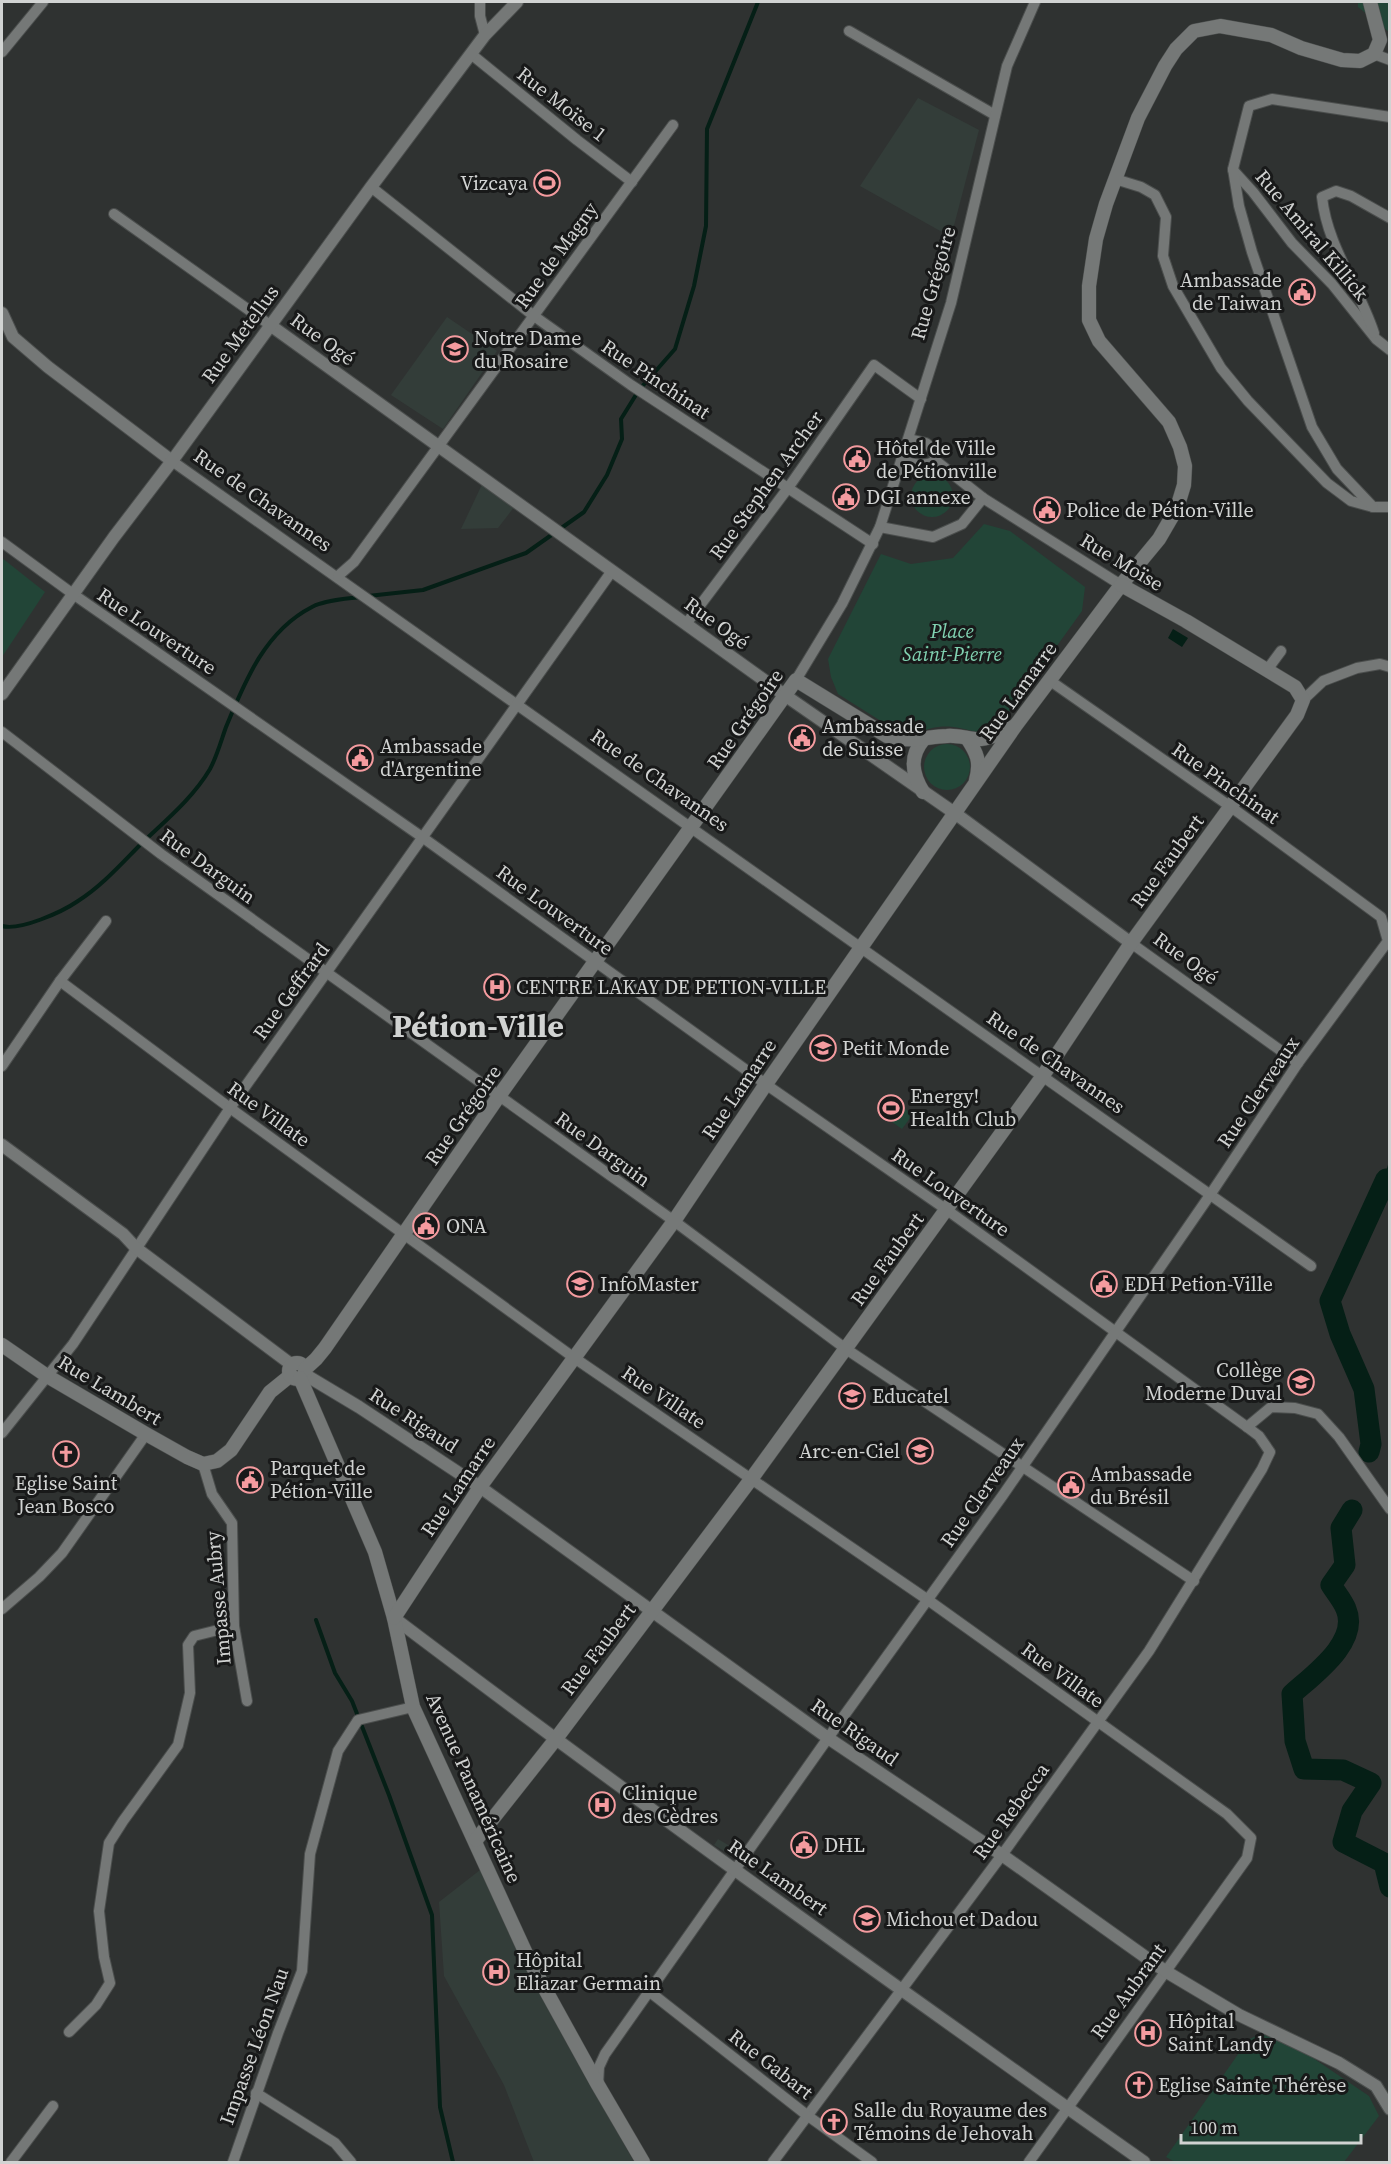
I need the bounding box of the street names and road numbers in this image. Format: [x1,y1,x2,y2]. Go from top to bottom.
street label: Rue Moïse 1 [511,60,613,148]
street label: Rue Amiral Killick [1249,164,1375,307]
street label: Rue de Magny [508,196,605,314]
street label: Rue Grégoire [903,223,963,343]
street label: Rue Metellus [195,279,285,389]
street label: Rue Ogé [285,306,361,372]
street label: Rue Pinchinat [596,332,716,426]
street label: Rue Stephen Archer [702,404,830,565]
street label: Rue de Chavannes [188,442,338,558]
street label: Rue Moïse [1075,526,1169,598]
street label: Rue Louverture [92,581,222,681]
street label: Rue Ogé [679,590,755,656]
street label: Rue Lamarre [973,636,1063,746]
street label: Rue Grégoire [700,663,790,775]
street label: Rue de Chavannes [585,722,735,838]
street label: Rue Pinchinat [1167,736,1286,831]
street label: Rue Faubert [1124,808,1211,913]
street label: Rue Darguin [155,822,261,910]
street label: Rue Louverture [491,858,619,962]
street label: Rue Ogé [1148,925,1224,991]
street label: Rue Geffrard [246,936,336,1045]
street label: Rue de Chavannes [981,1004,1131,1120]
street label: Rue Clerveaux [1210,1030,1306,1153]
street label: Rue Lamarre [695,1033,783,1145]
street label: Rue Grégoire [418,1059,508,1171]
street label: Rue Villate [222,1074,316,1154]
street label: Rue Darguin [550,1105,656,1193]
street label: Rue Louverture [886,1141,1016,1243]
street label: Rue Faubert [844,1206,931,1311]
street label: Rue Lambert [53,1348,167,1432]
street label: Rue Villate [616,1359,712,1435]
street label: Rue Rigaud [364,1381,465,1460]
street label: Rue Lamarre [414,1430,502,1542]
street label: Rue Clerveaux [934,1431,1031,1553]
street label: Impasse Aubry [198,1529,238,1666]
street label: Rue Faubert [554,1597,642,1701]
street label: Rue Villate [1016,1635,1110,1715]
street label: Avenue Panaméricaine [419,1689,529,1887]
street label: Rue Rigaud [806,1692,905,1773]
street label: Rue Rebecca [966,1756,1056,1865]
street label: Rue Lambert [722,1832,834,1922]
street label: Rue Aubrant [1084,1937,1173,2045]
street label: Impasse Léon Nau [213,1964,295,2128]
street label: Rue Gabart [723,2022,819,2106]

